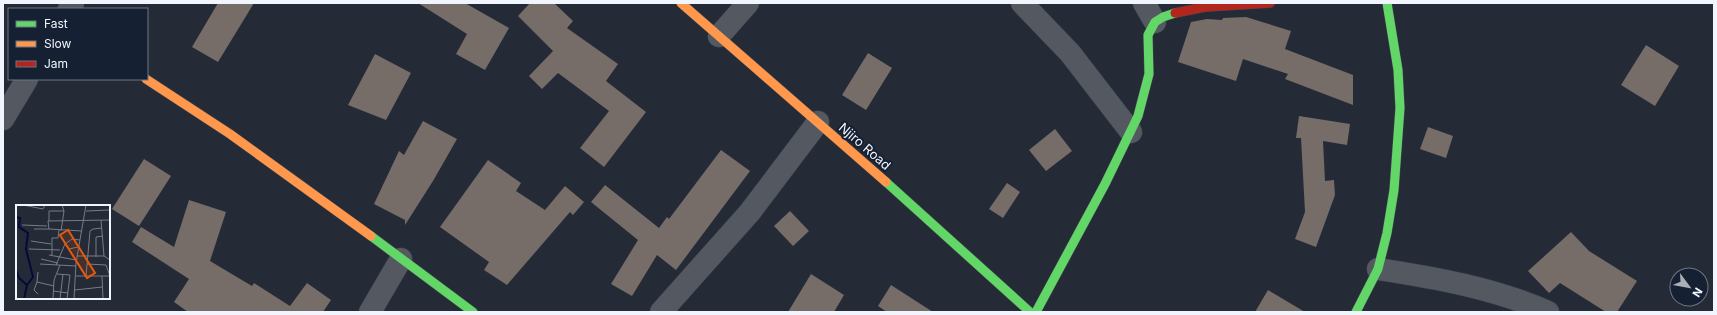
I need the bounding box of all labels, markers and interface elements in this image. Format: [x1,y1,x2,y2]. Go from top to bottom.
legend [8,8,148,80]
text: Fast [44,16,68,31]
text: Slow [44,36,72,51]
text: Jam [44,56,68,71]
street label: Njiro Road [836,119,894,173]
inset map [16,205,110,299]
north arrow [1669,267,1709,307]
text: N [1689,285,1706,300]

